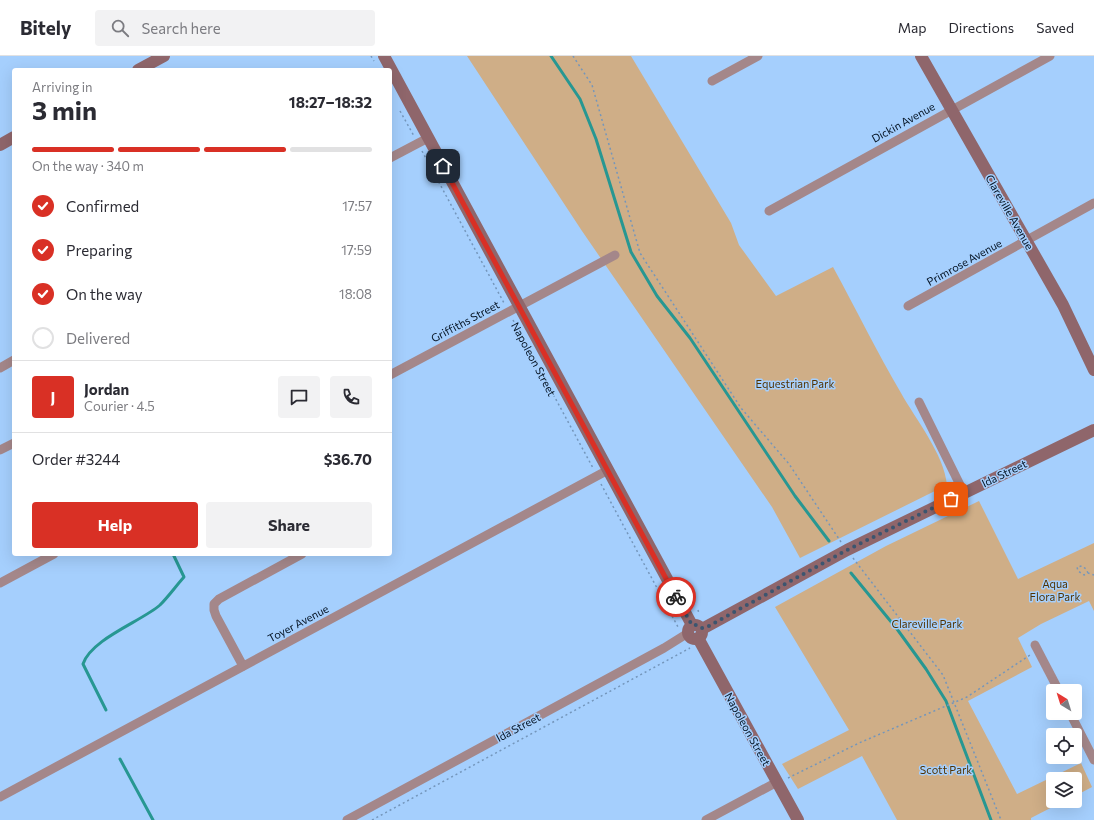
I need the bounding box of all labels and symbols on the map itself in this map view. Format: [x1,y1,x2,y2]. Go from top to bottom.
street label: Dickin Avenue [869,99,937,145]
pin [426,149,460,183]
street label: Clareville Avenue [983,172,1037,252]
street label: Primrose Avenue [924,236,1004,288]
street label: Griffiths Street [429,297,502,344]
street label: Napoleon Street [509,320,559,399]
park label: Equestrian Park [756,377,834,390]
street label: Ida Street [979,456,1029,489]
pin [934,482,968,516]
courier [656,577,696,617]
park label: Aqua Flora Park [1030,577,1080,603]
street label: Toyer Avenue [265,601,331,644]
park label: Clareville Park [892,617,962,630]
north arrow [1046,684,1082,720]
street label: Napoleon Street [722,690,774,768]
street label: Ida Street [494,710,543,744]
park label: Scott Park [920,763,972,776]

